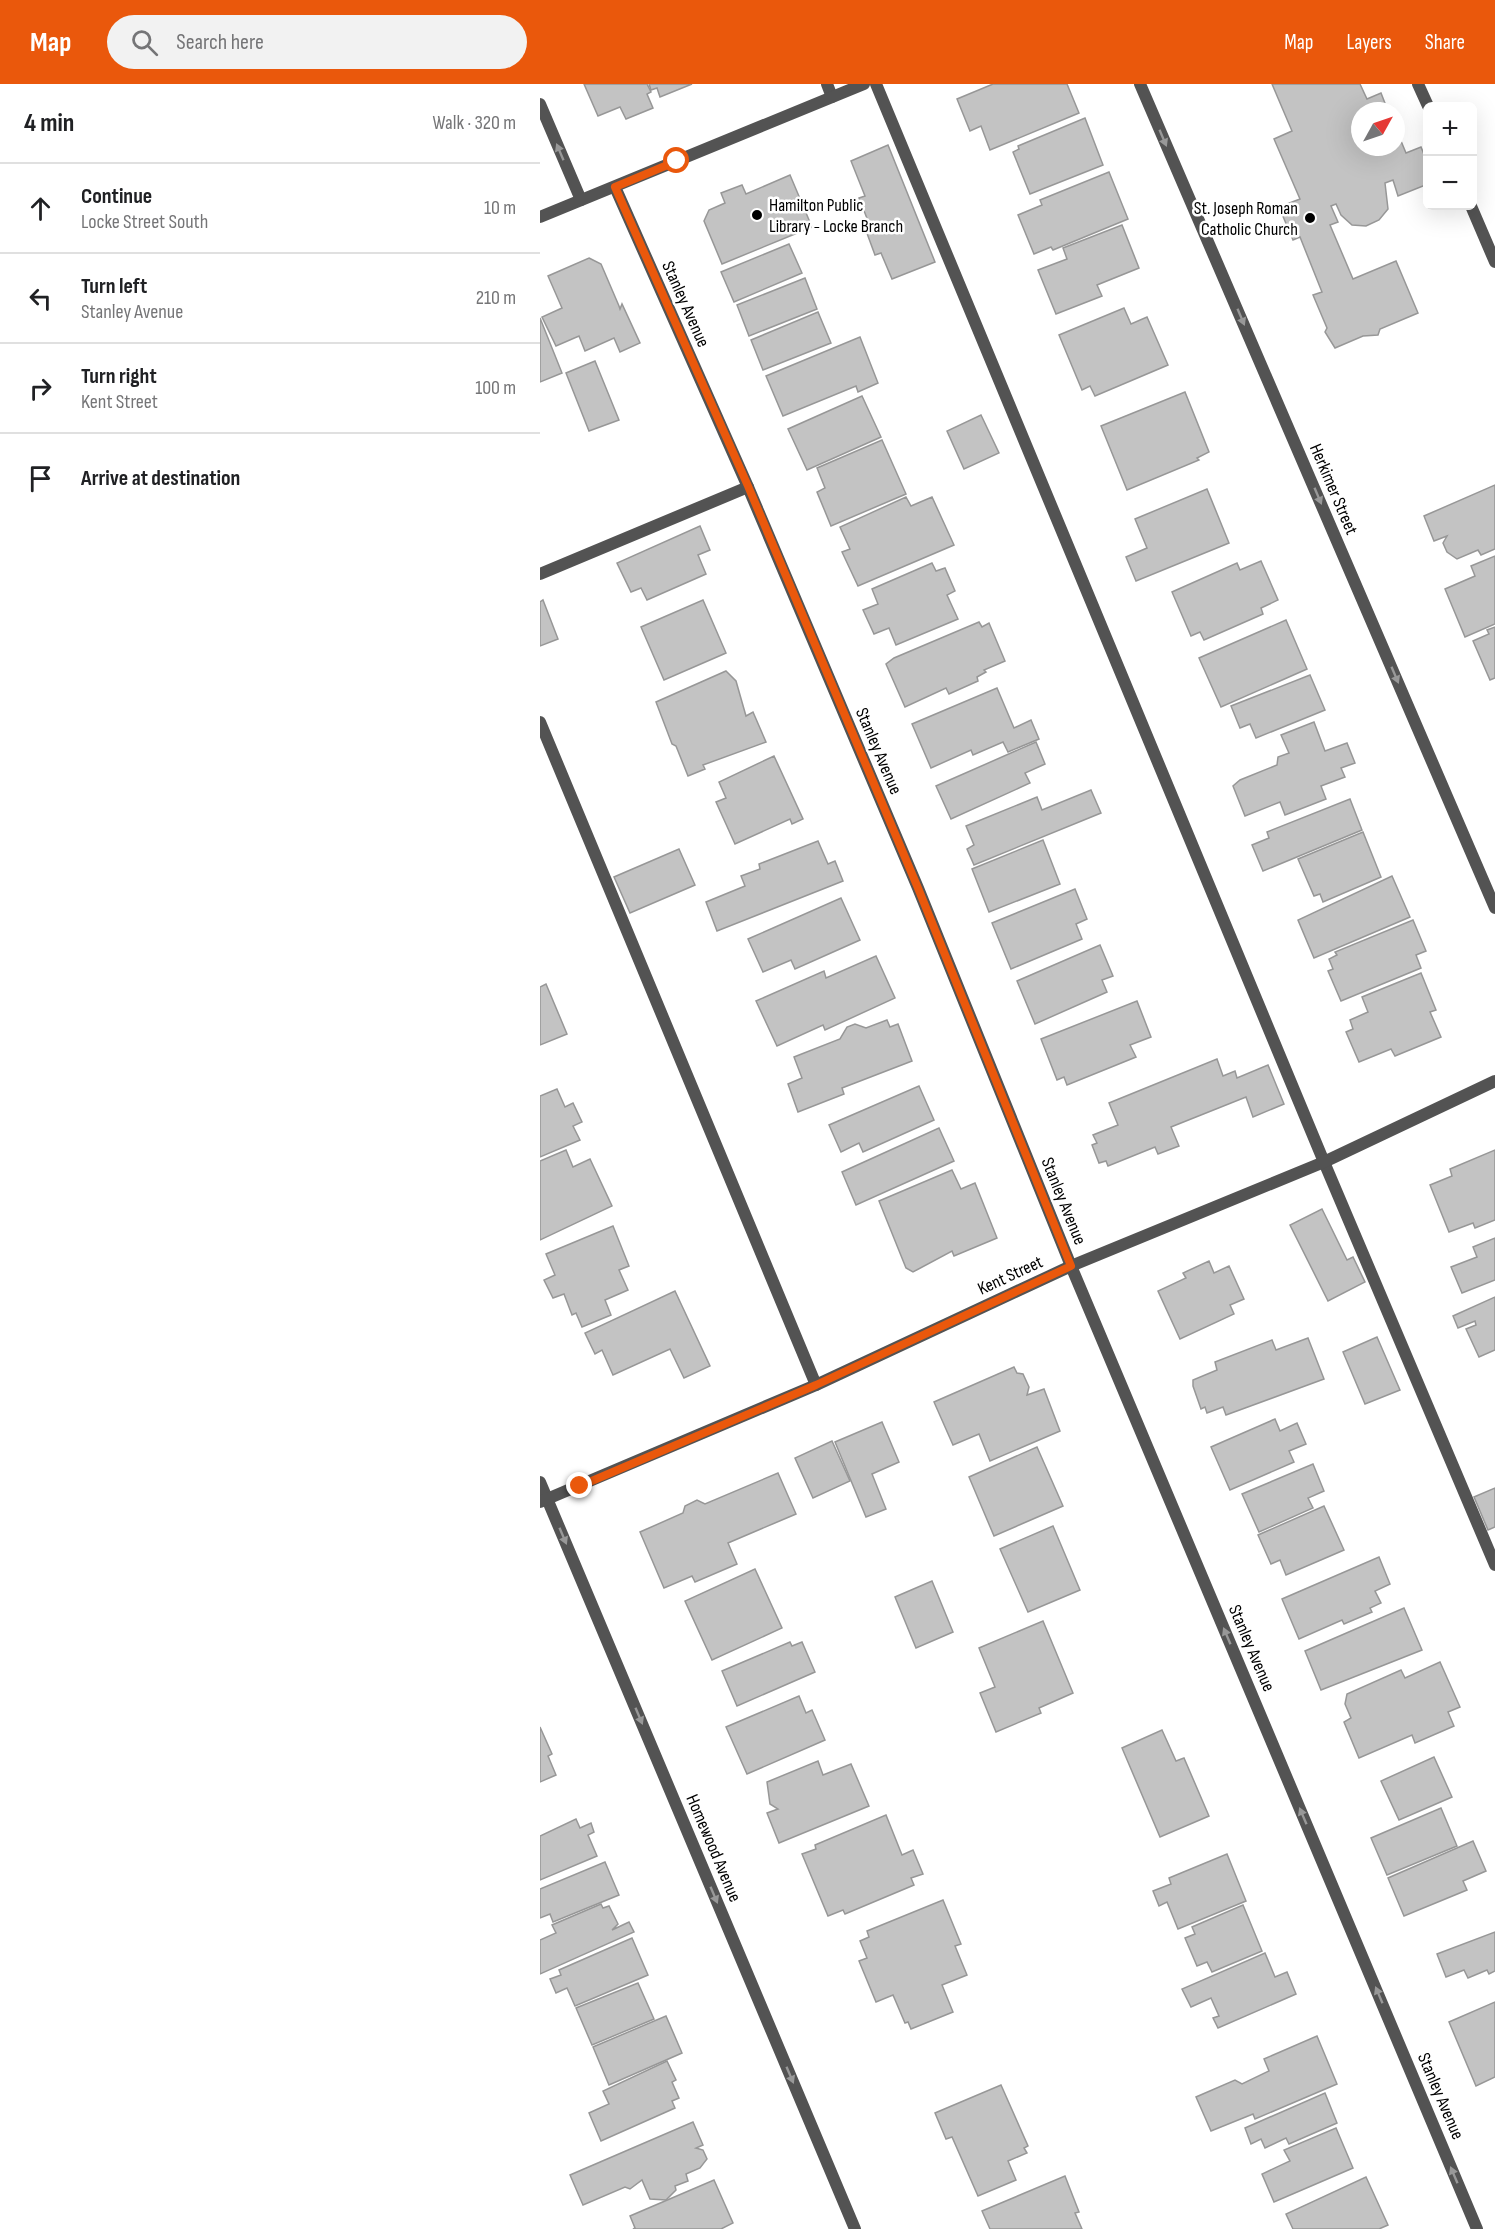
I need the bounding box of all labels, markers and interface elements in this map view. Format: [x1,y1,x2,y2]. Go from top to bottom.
search box [107,15,527,69]
text: Map [30,26,71,59]
icon: search [128,26,161,59]
text: Search here [176,29,264,56]
text: Map [1284,30,1313,55]
text: Layers [1346,30,1392,55]
text: Share [1425,30,1465,55]
north arrow [1351,102,1405,156]
map controls [1423,102,1477,210]
button: + [1423,102,1477,156]
text: 4 min [24,108,74,139]
text: Walk · 320 m [433,111,516,135]
one-way arrow [1159,129,1168,146]
one-way arrow [555,143,564,161]
route start [663,147,689,173]
button: − [1423,156,1477,210]
text: Continue [81,183,152,210]
icon: ahead [24,192,57,225]
place label: Hamilton Public Library - Locke Branch [769,195,903,237]
text: 10 m [484,196,516,220]
place label: St. Joseph Roman Catholic Church [1194,198,1298,240]
marker: Hamilton Public Library - Locke Branch [750,208,764,222]
text: Locke Street South [81,210,208,234]
marker: St. Joseph Roman Catholic Church [1303,211,1317,225]
street label: Stanley Avenue [657,258,714,351]
text: Turn left [81,273,147,300]
icon: left [24,282,57,315]
text: 210 m [476,286,516,310]
text: Stanley Avenue [81,300,183,324]
one-way arrow [1236,308,1246,326]
text: Turn right [81,363,157,390]
icon: right [24,372,57,405]
text: 100 m [475,376,516,400]
text: Kent Street [81,390,158,414]
street label: Herkimer Street [1305,441,1362,538]
icon: arrive [24,462,57,495]
text: Arrive at destination [81,465,240,492]
one-way arrow [1313,487,1323,505]
one-way arrow [1391,666,1400,684]
street label: Stanley Avenue [851,705,906,798]
street label: Stanley Avenue [1037,1155,1091,1248]
street label: Kent Street [974,1251,1046,1300]
route end [566,1472,592,1498]
one-way arrow [558,1527,568,1545]
street label: Stanley Avenue [1224,1602,1279,1695]
one-way arrow [1222,1627,1231,1645]
one-way arrow [634,1707,644,1725]
street label: Homewood Avenue [681,1791,746,1905]
one-way arrow [1298,1806,1308,1824]
one-way arrow [709,1887,719,1905]
one-way arrow [1374,1986,1384,2004]
street label: Stanley Avenue [1413,2050,1468,2143]
one-way arrow [786,2066,795,2084]
one-way arrow [1449,2166,1459,2184]

